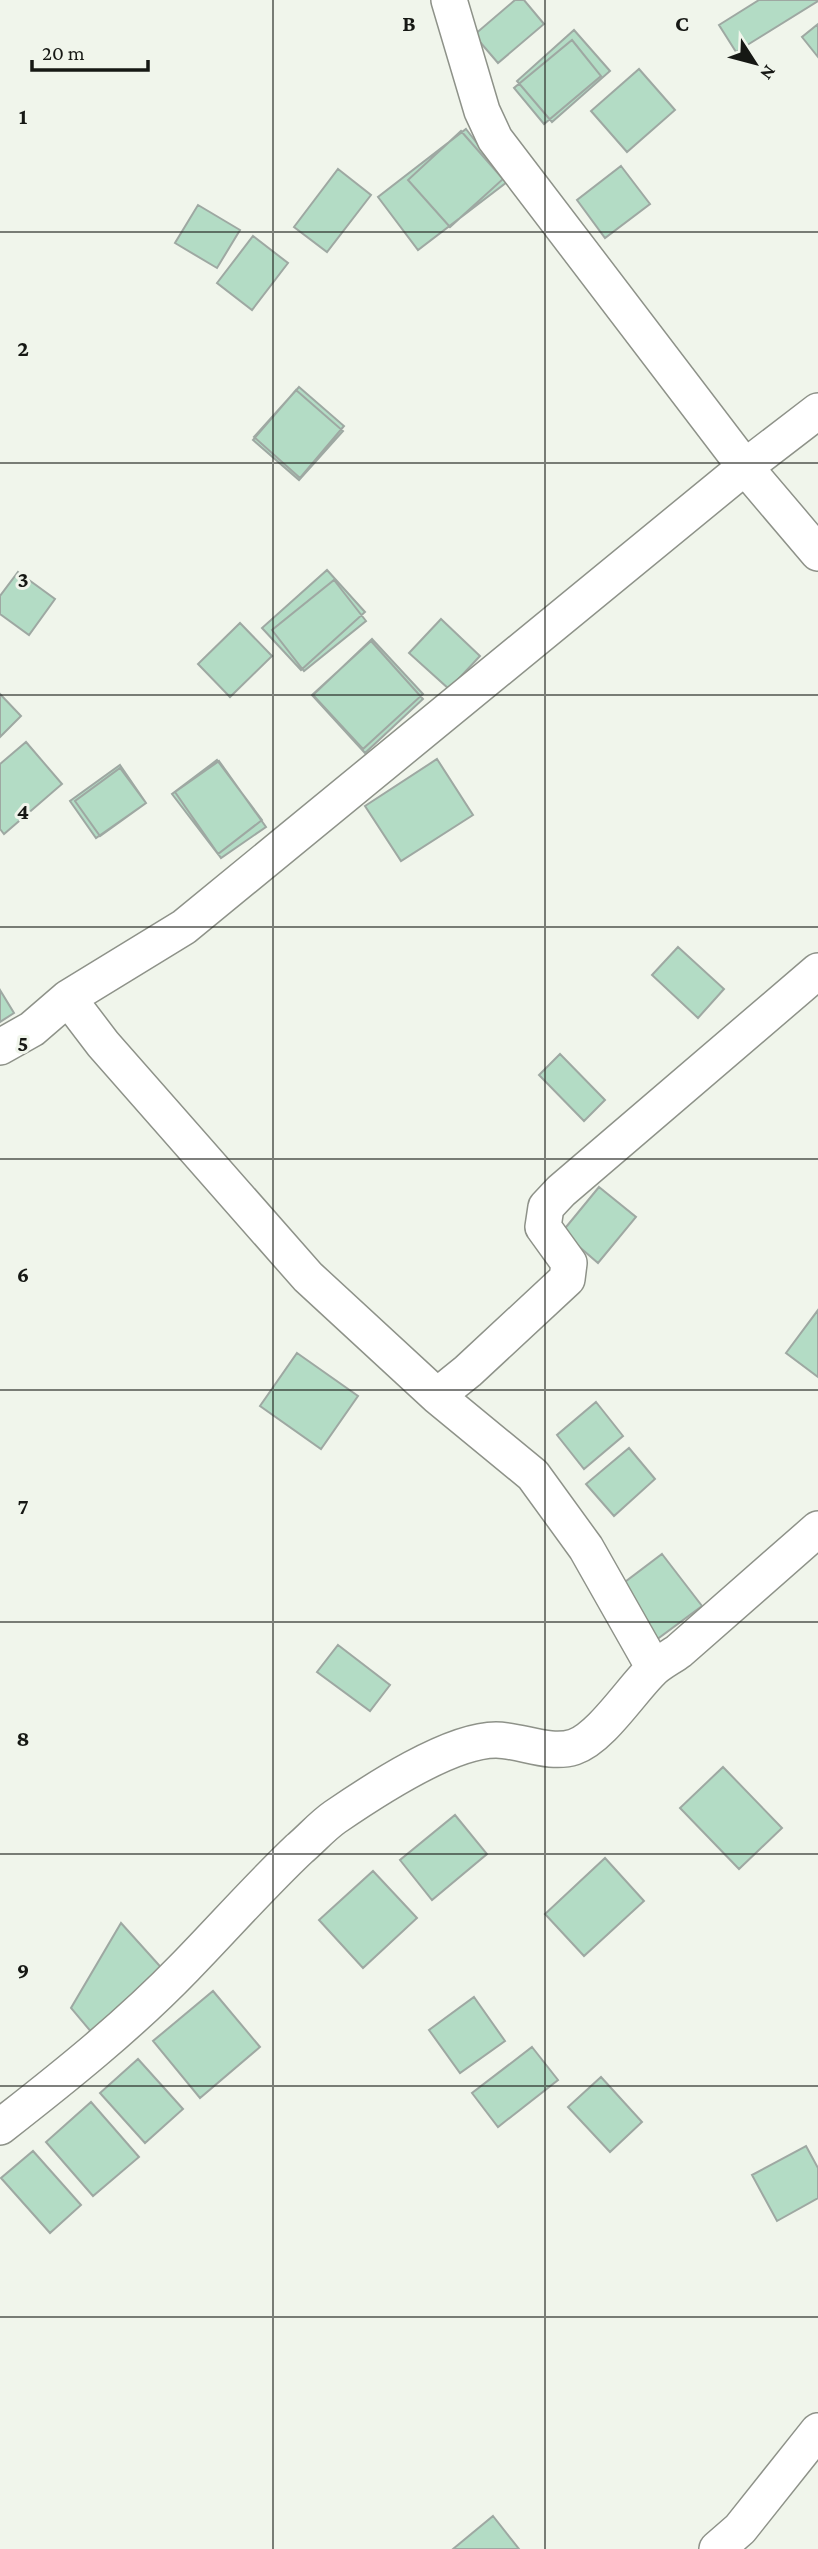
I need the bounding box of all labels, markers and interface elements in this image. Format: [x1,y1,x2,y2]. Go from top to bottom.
text: B [402,10,416,36]
text: C [675,10,689,36]
scale bar [32,28,147,72]
north arrow [720,28,790,98]
text: 20 m [42,41,85,65]
text: N [756,61,781,84]
text: 1 [19,103,28,129]
text: 2 [17,335,29,361]
text: 3 [17,566,29,592]
text: 4 [17,798,29,824]
text: 5 [17,1030,29,1056]
text: 6 [17,1261,29,1287]
text: 7 [17,1493,29,1519]
text: 8 [16,1725,30,1751]
text: 9 [17,1957,29,1983]

